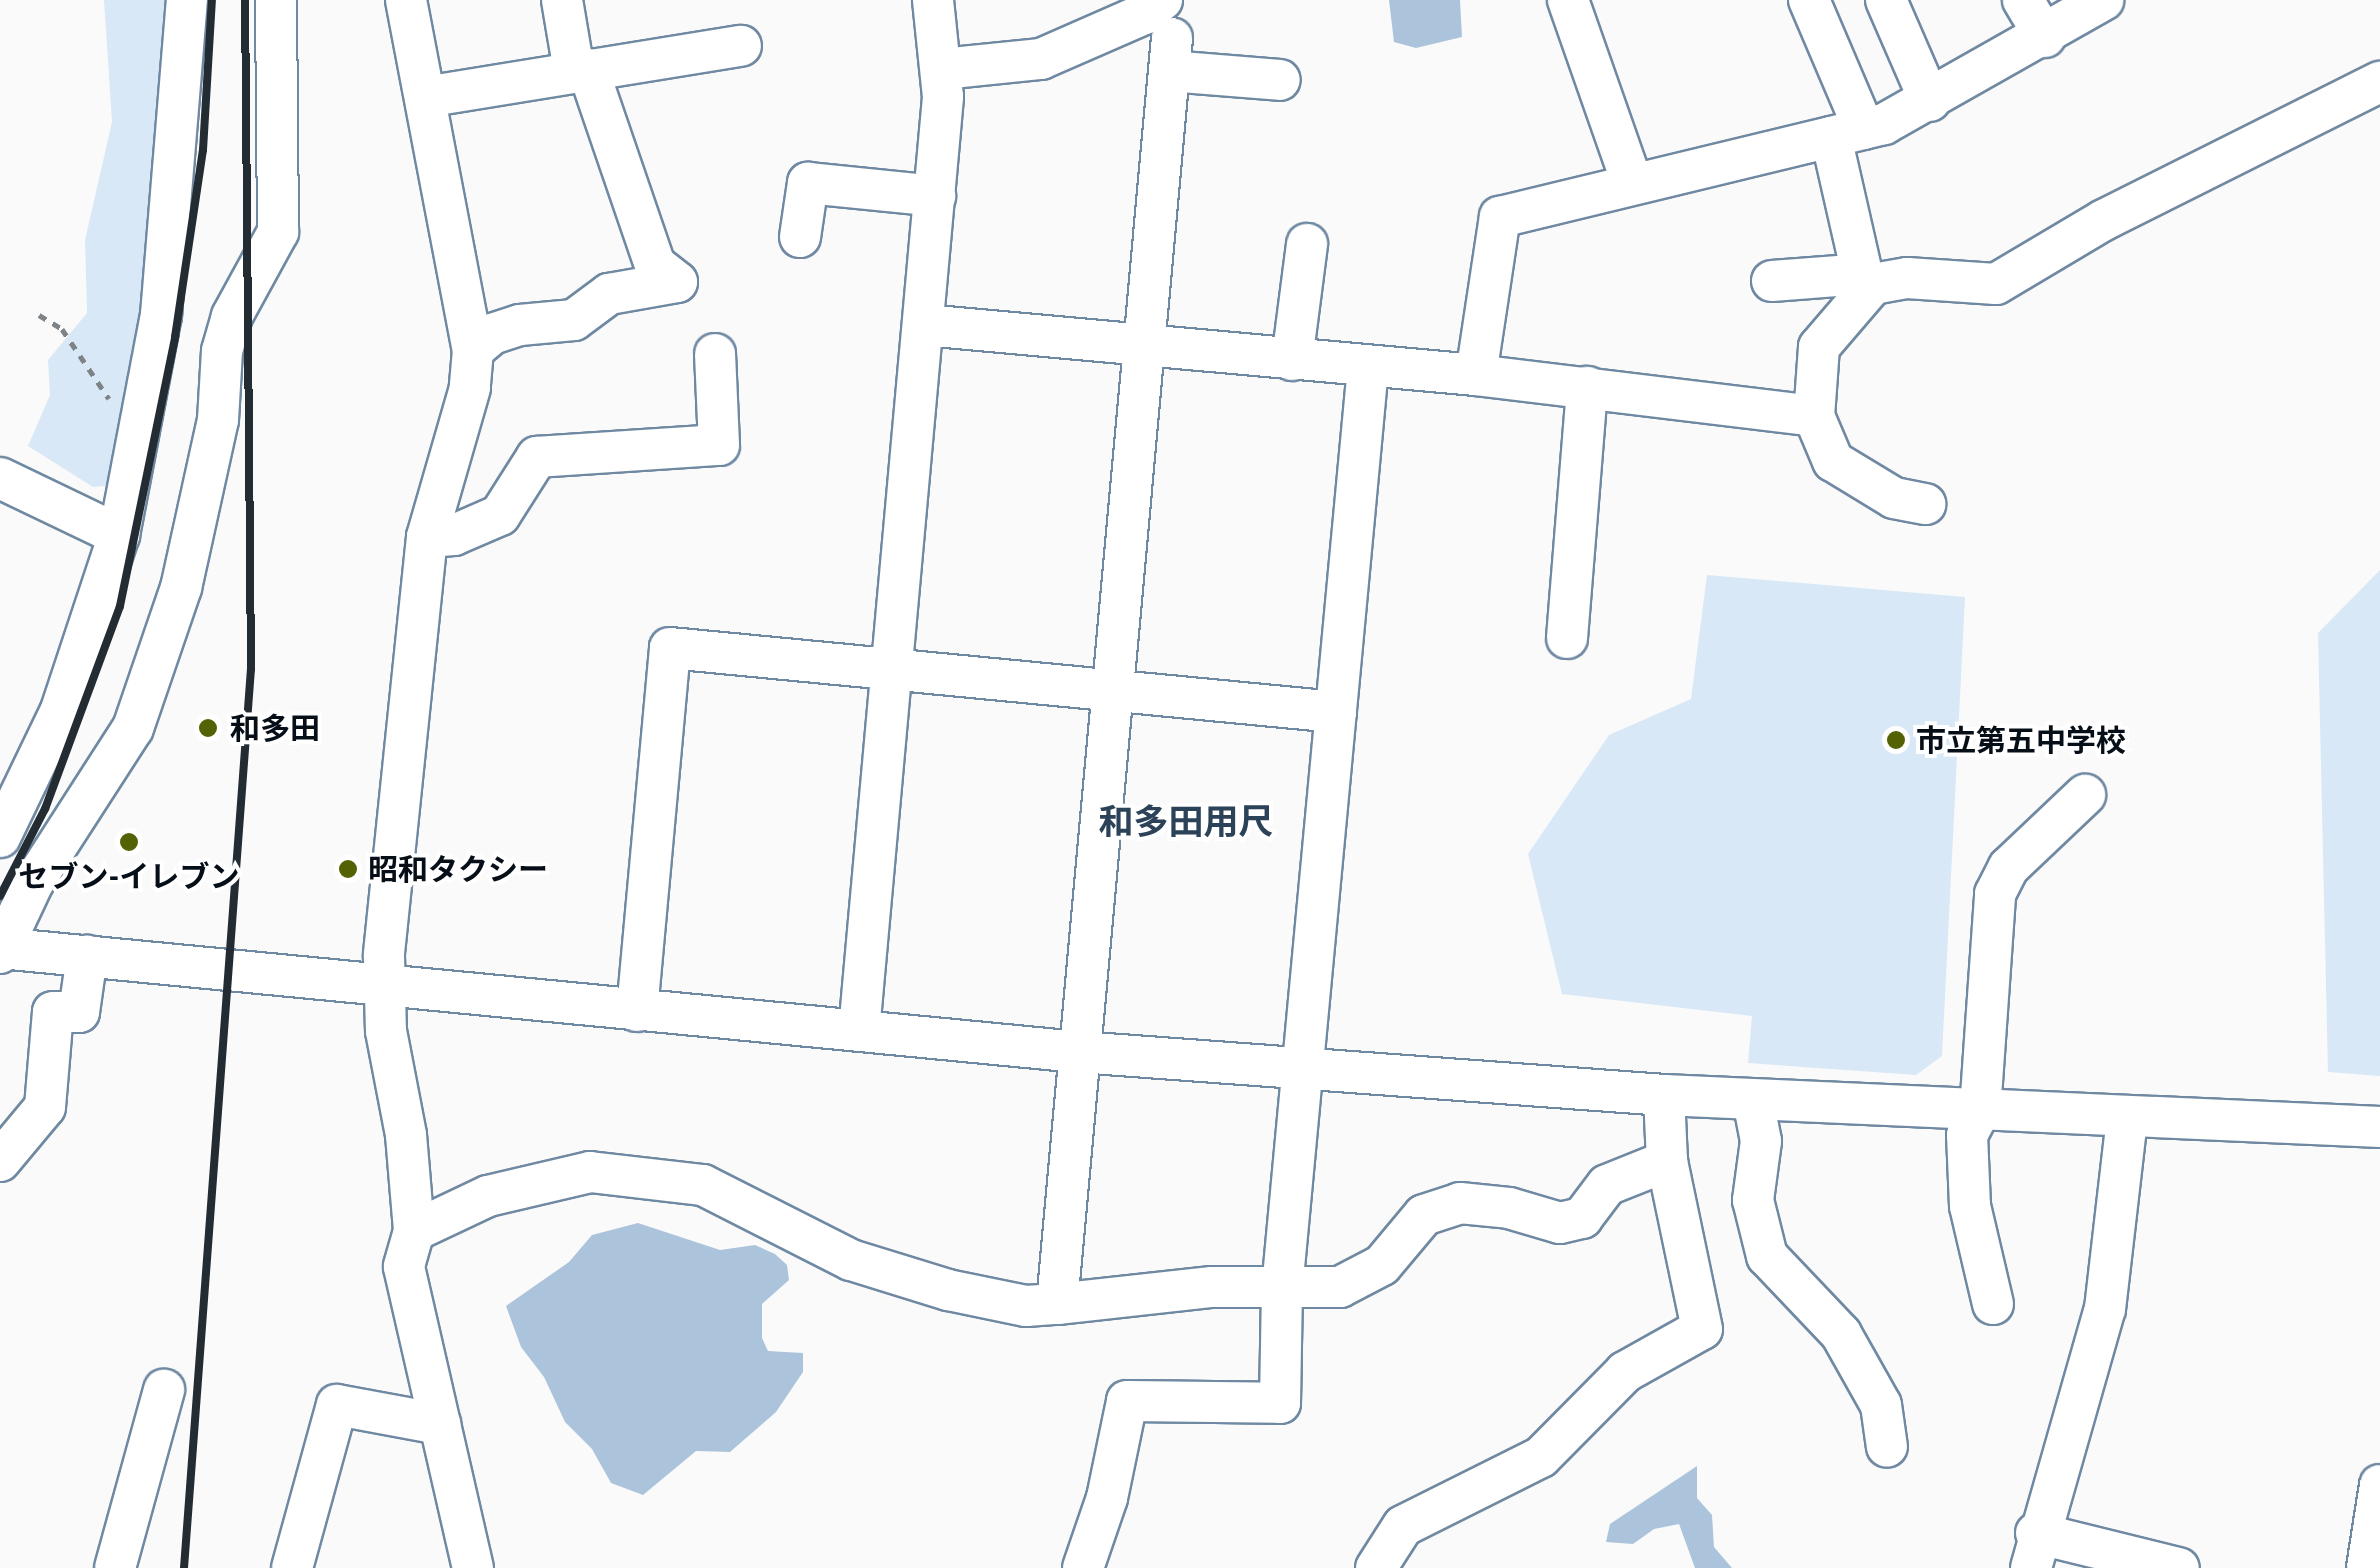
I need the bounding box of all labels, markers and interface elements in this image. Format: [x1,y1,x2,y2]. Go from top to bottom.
place label: 和多田 [230,710,320,746]
marker: 和多田 [195,715,221,741]
place label: 市立第五中学校 [1916,722,2126,758]
marker: 市立第五中学校 [1885,729,1907,751]
district label: 和多田用尺 [1099,800,1273,842]
marker: セブン-イレブン [118,831,140,853]
place label: 昭和タクシー [368,851,548,887]
place label: セブン-イレブン [19,858,239,894]
marker: 昭和タクシー [337,858,359,880]

